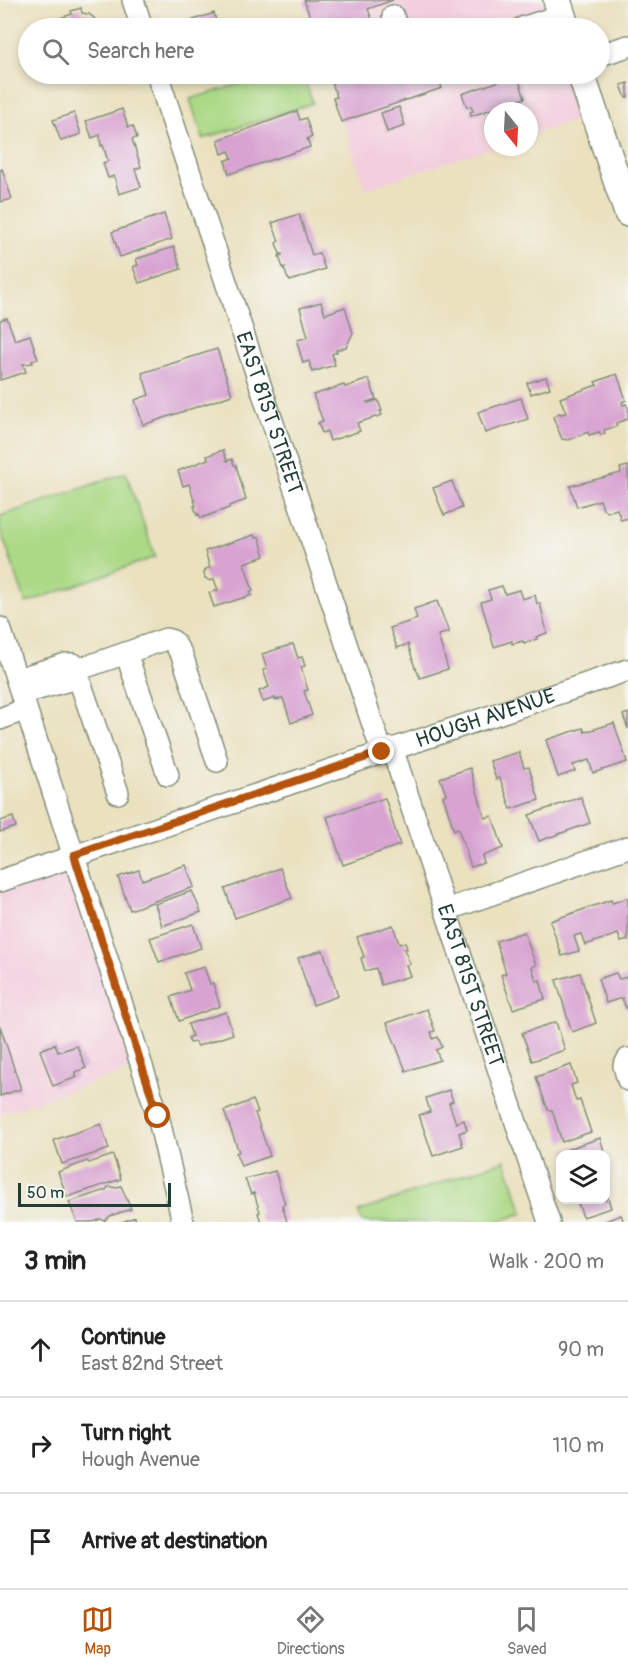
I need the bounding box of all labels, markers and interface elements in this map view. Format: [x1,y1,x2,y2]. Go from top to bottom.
search box [18,18,610,84]
icon: search [39,35,72,68]
text: Search here [87,37,194,65]
north arrow [484,102,538,156]
street label: EAST 81ST STREET [229,328,309,498]
street label: HOUGH AVENUE [412,682,559,754]
route end [368,738,394,764]
street label: EAST 81ST STREET [431,901,510,1071]
route start [144,1102,170,1128]
map controls [556,1150,610,1204]
button: layers [556,1150,610,1204]
scale bar [18,1180,171,1208]
text: 50 m [27,1183,64,1203]
text: 3 min [24,1245,86,1277]
text: Walk · 200 m [489,1249,604,1274]
text: Continue [81,1323,165,1351]
icon: ahead [24,1333,57,1366]
text: 90 m [558,1337,604,1362]
text: East 82nd Street [81,1351,223,1376]
text: Turn right [81,1419,171,1447]
icon: right [24,1429,57,1462]
text: 110 m [553,1433,604,1458]
text: Hough Avenue [81,1447,200,1472]
icon: arrive [24,1525,57,1558]
text: Arrive at destination [81,1527,267,1555]
tab: Map [81,1603,114,1659]
tab: Directions [277,1603,345,1659]
tab: Saved [507,1603,547,1659]

